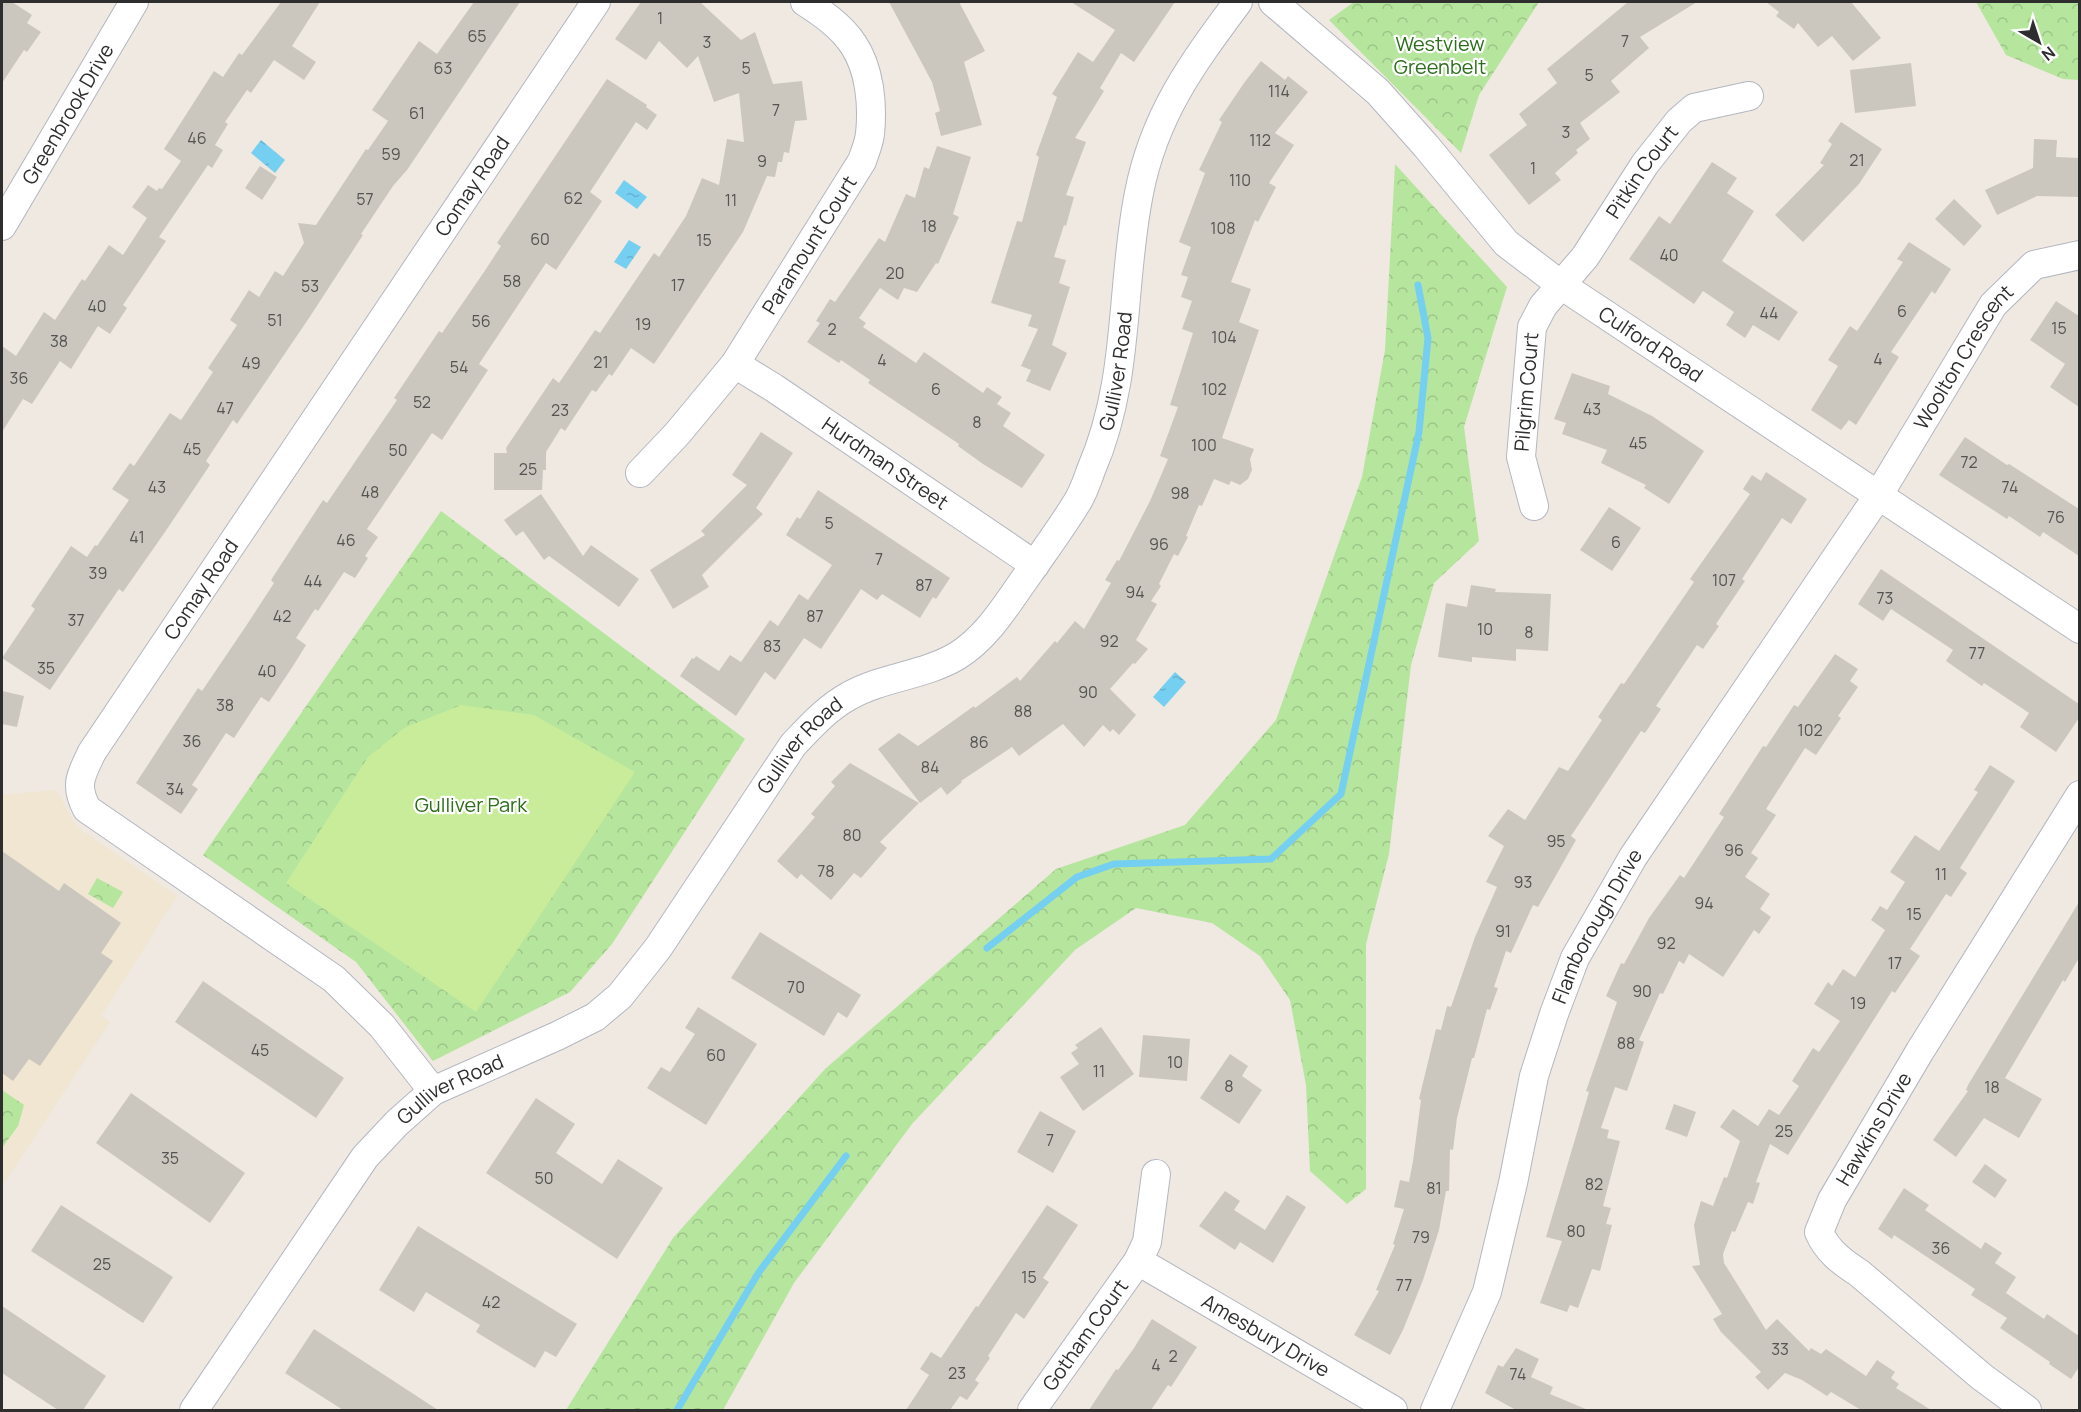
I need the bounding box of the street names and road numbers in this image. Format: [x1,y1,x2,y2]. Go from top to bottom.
street label: Greenbrook Drive [15,38,120,189]
street label: Pitkin Court [1599,119,1684,223]
street label: Comay Road [428,130,515,241]
street label: Paramount Court [756,170,862,319]
street label: Woolton Crescent [1907,278,2019,434]
street label: Culford Road [1594,300,1708,388]
street label: Gulliver Road [1092,311,1138,434]
street label: Pilgrim Court [1508,331,1544,453]
street label: Hurdman Street [817,410,954,515]
street label: Comay Road [157,534,244,645]
street label: Gulliver Road [750,690,847,799]
street label: Flamborough Drive [1545,843,1648,1007]
street label: Gulliver Road [391,1047,508,1130]
street label: Hawkins Drive [1829,1067,1918,1191]
street label: Gotham Court [1036,1273,1134,1396]
street label: Amesbury Drive [1197,1287,1335,1383]

